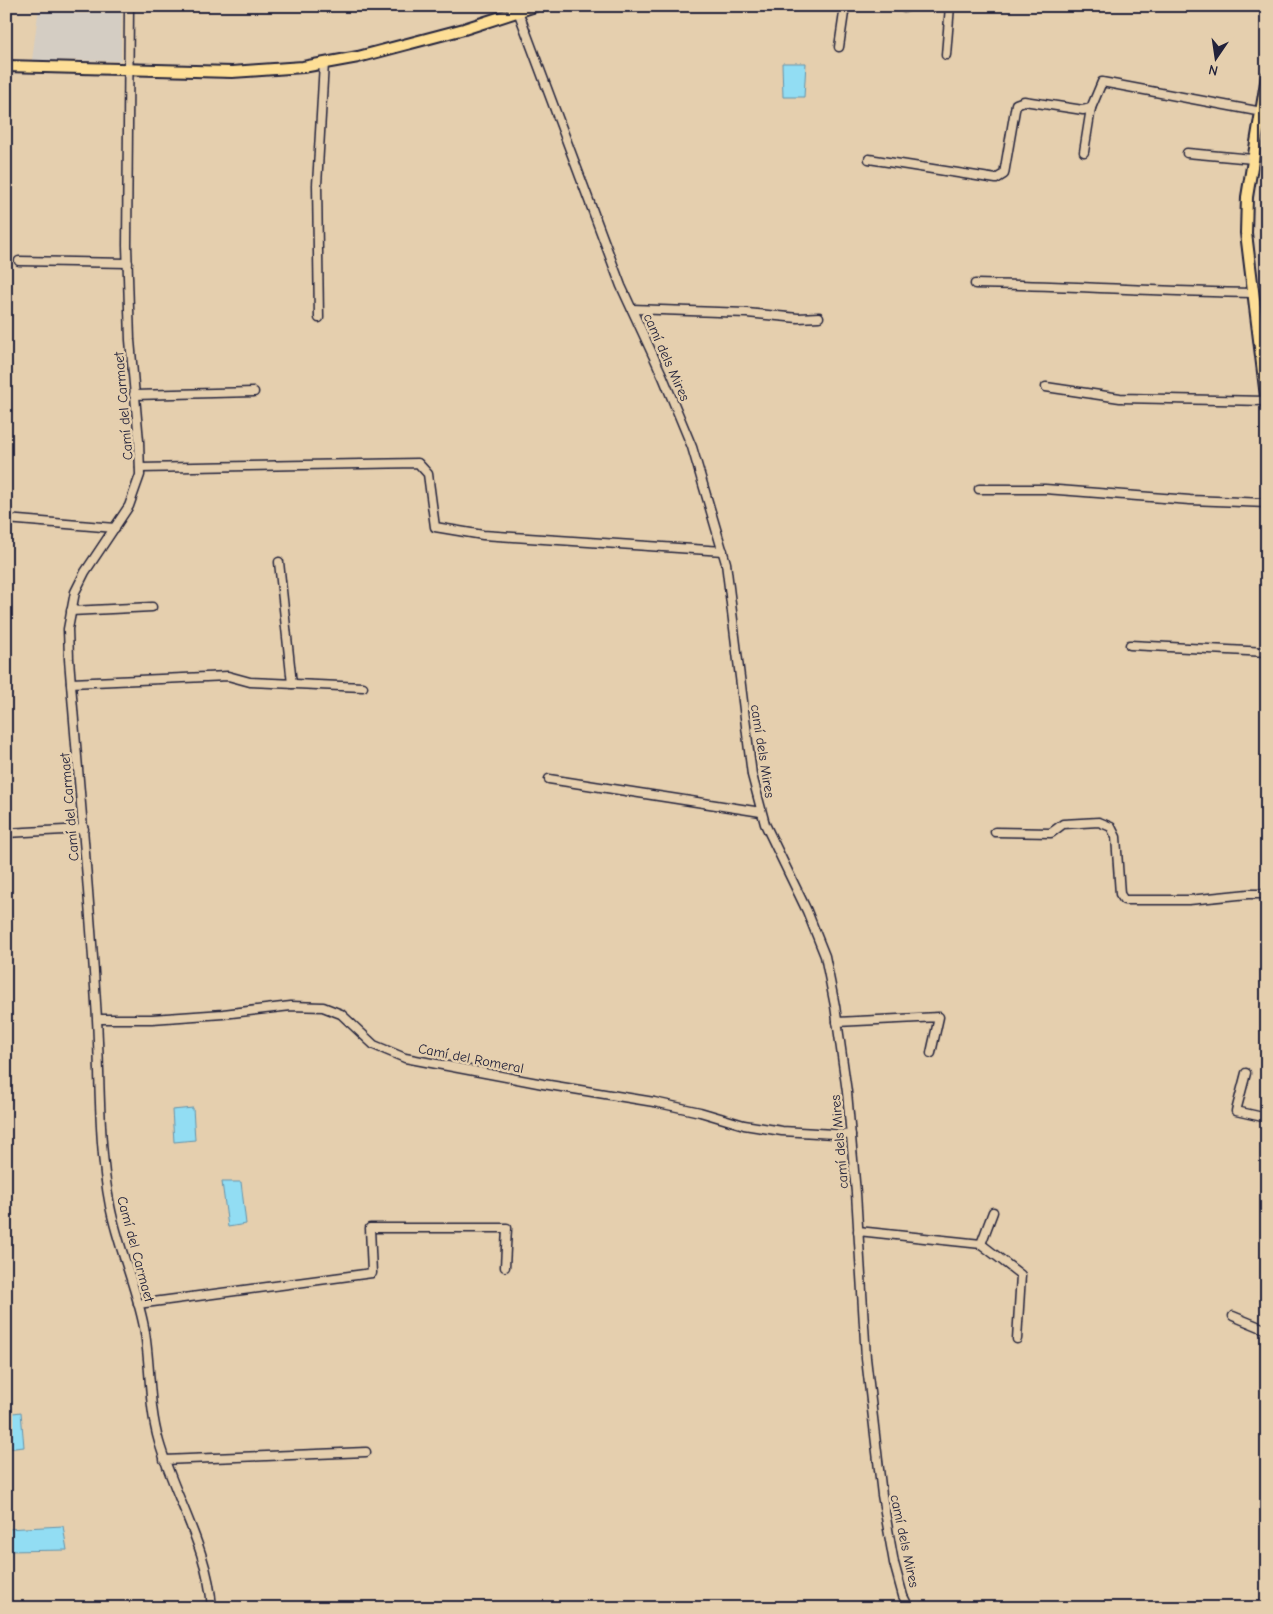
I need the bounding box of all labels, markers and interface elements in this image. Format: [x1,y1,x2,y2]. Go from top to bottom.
north arrow [1190,32,1240,82]
text: N [1207,61,1220,79]
street label: camí dels Mires [640,311,694,404]
street label: Camí del Carmaet [110,350,137,461]
street label: camí dels Mires [747,703,778,799]
street label: Camí del Carmaet [56,751,83,862]
street label: Camí del Romeral [417,1040,525,1077]
street label: camí dels Mires [827,1094,852,1190]
street label: Camí del Carmaet [113,1194,158,1305]
street label: camí dels Mires [886,1493,923,1589]

